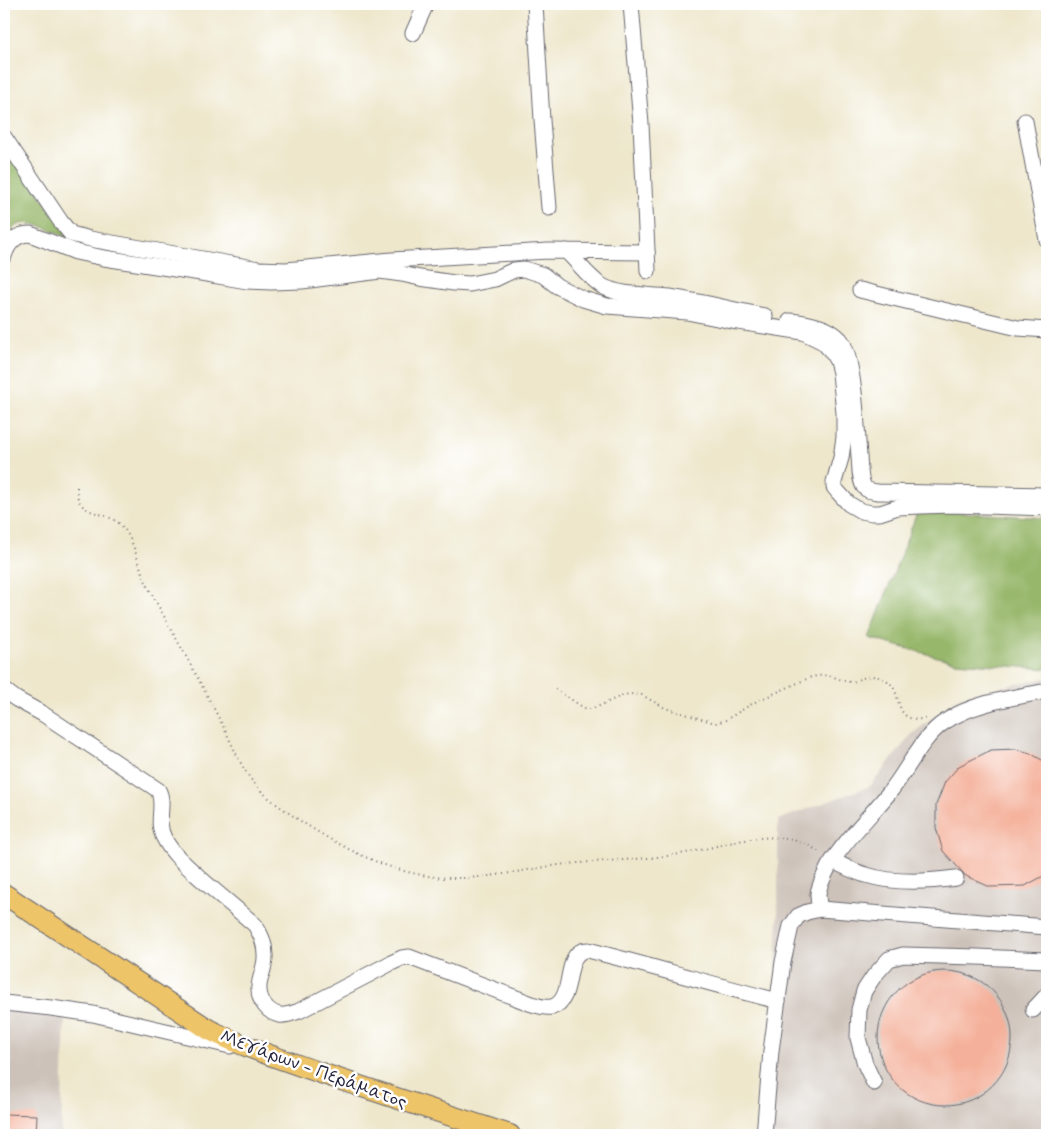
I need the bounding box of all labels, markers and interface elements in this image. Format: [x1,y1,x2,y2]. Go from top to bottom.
street label: Μεγάρων - Περάματος [217,1024,410,1115]

